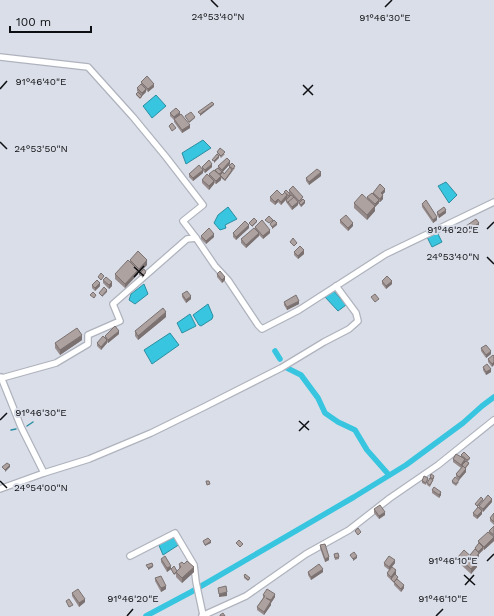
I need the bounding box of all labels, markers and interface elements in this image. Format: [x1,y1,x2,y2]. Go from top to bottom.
scale bar [10,8,91,34]
text: 24°53'40"N [191,11,245,22]
text: 91°46'30"E [359,12,411,23]
text: 100 m [16,15,51,29]
text: 91°46'40"E [16,76,66,87]
text: 24°53'50"N [14,143,68,154]
text: 91°46'20"E [427,224,479,235]
text: 24°53'40"N [426,251,480,262]
text: 91°46'30"E [15,407,67,418]
text: 24°54'00"N [14,482,68,493]
text: 91°46'10"E [428,555,478,566]
text: 91°46'20"E [107,593,159,604]
text: 91°46'10"E [418,593,468,604]

